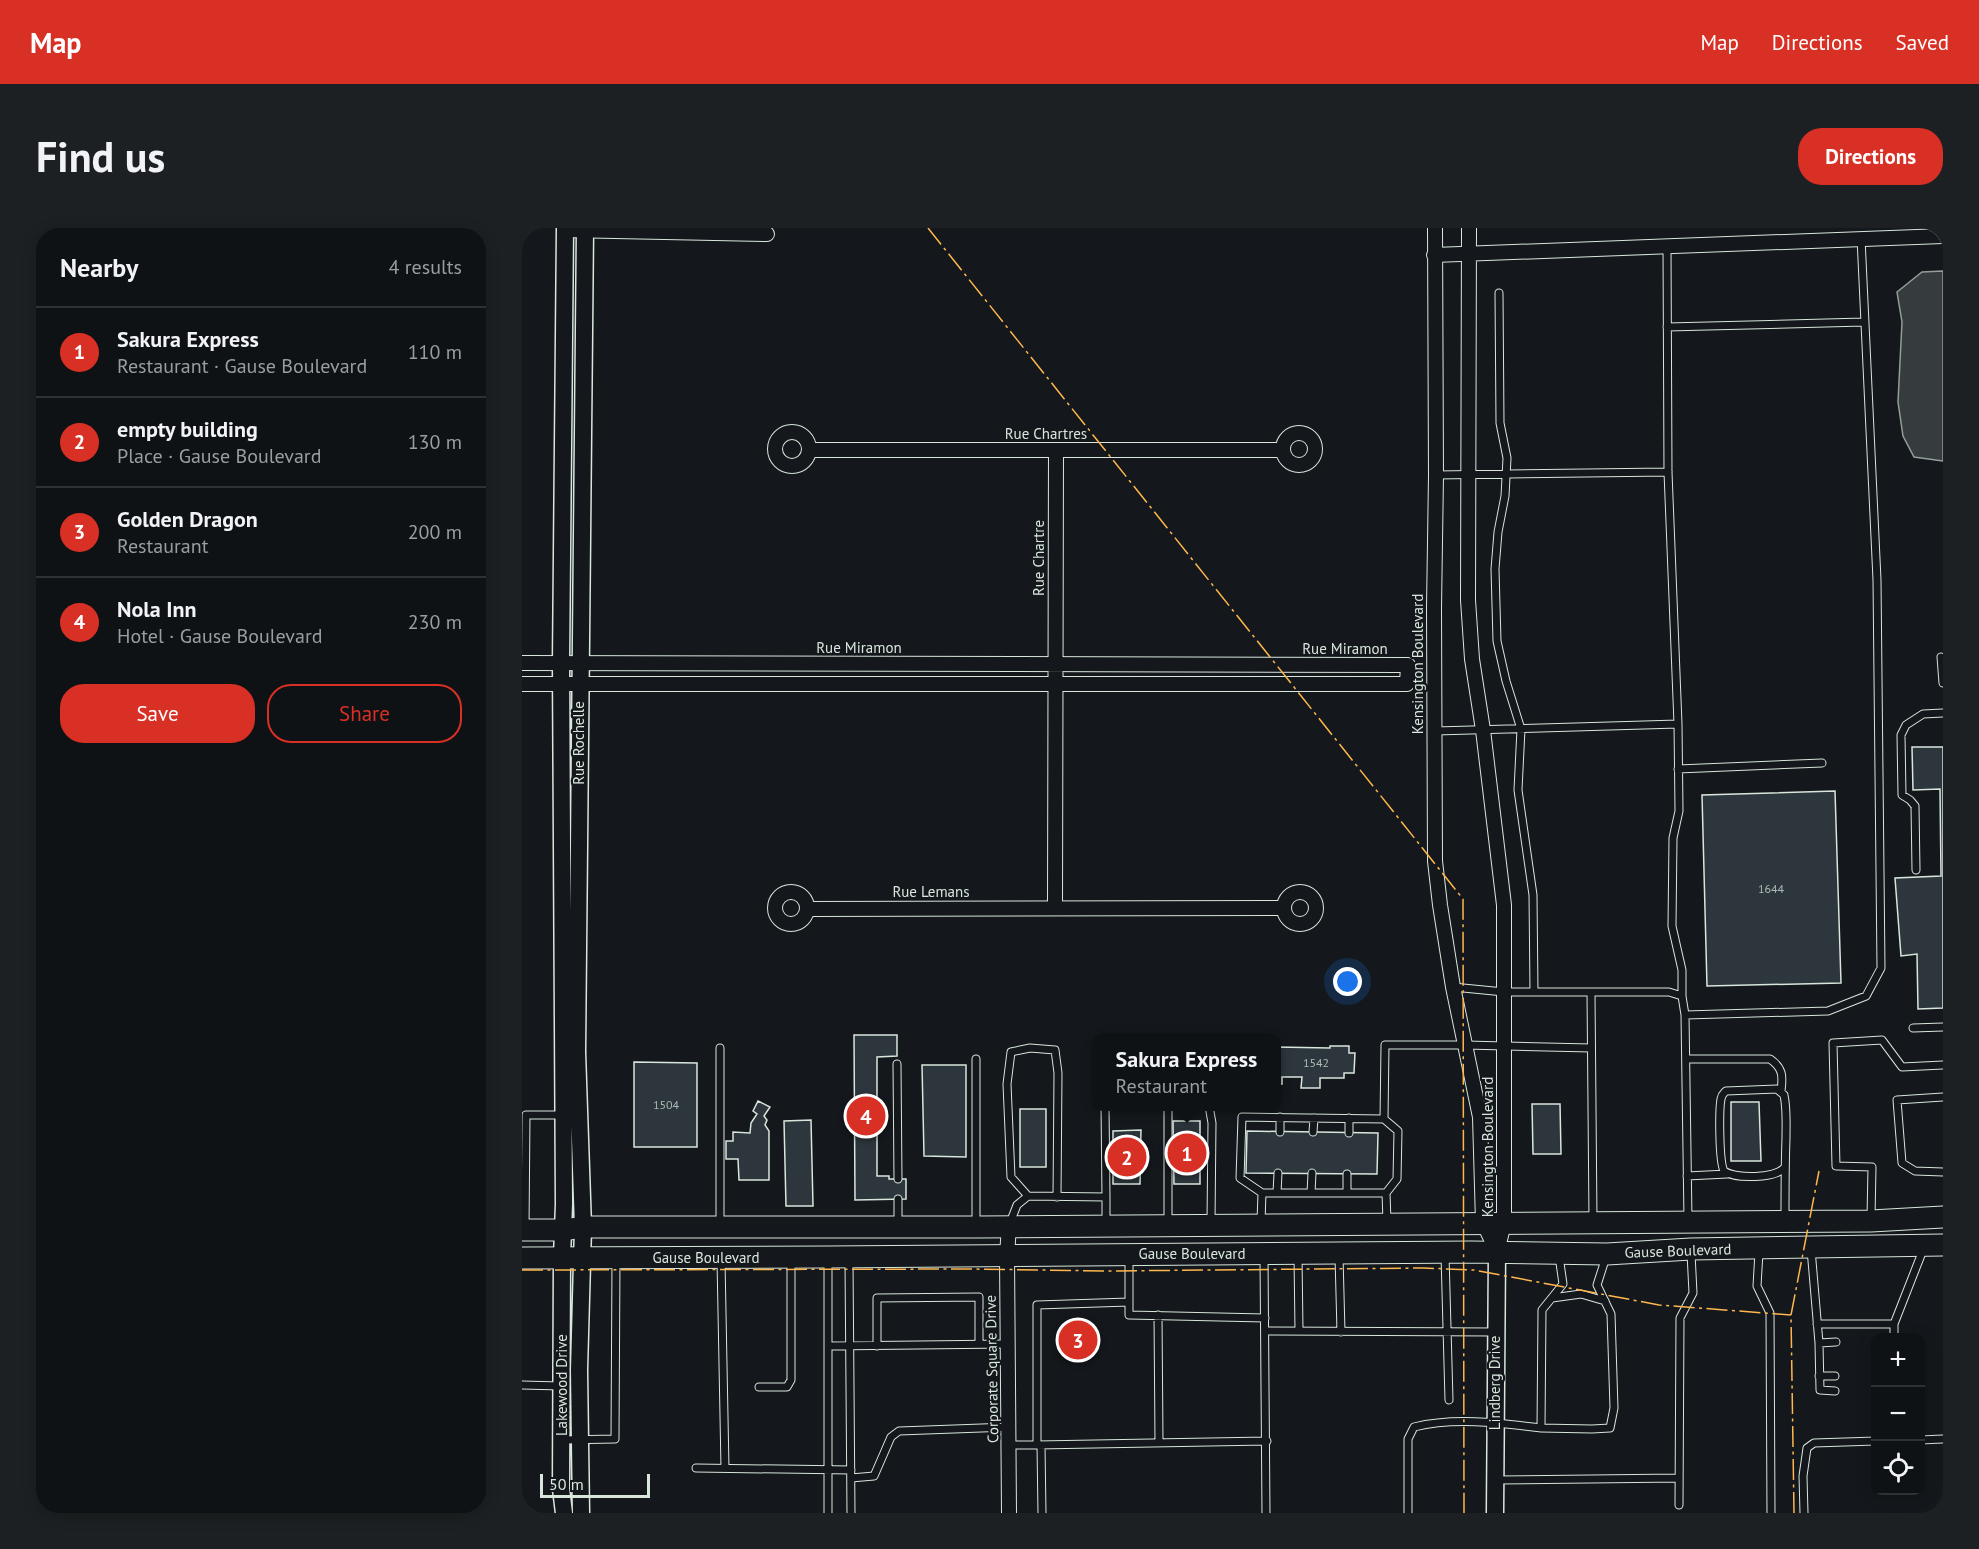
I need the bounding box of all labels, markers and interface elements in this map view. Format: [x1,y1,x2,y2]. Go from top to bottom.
text: Map [30,24,81,61]
text: Map [1700,29,1739,56]
text: Directions [1772,29,1863,56]
text: Saved [1896,29,1949,56]
button: Directions [1798,128,1943,185]
text: Find us [36,129,165,184]
text: Nearby [60,251,138,284]
text: 4 results [389,254,462,280]
text: Sakura Express [117,325,259,353]
text: 1 [74,339,85,365]
text: 110 m [408,339,462,365]
text: Restaurant · Gause Boulevard [117,353,367,379]
text: empty building [117,415,258,443]
street label: Rue Chartres [1005,424,1087,443]
text: 2 [74,429,85,455]
text: 130 m [408,429,462,455]
text: Place · Gause Boulevard [117,443,321,469]
text: Golden Dragon [117,505,258,533]
text: 3 [74,519,85,545]
text: 200 m [408,519,462,545]
street label: Rue Chartre [1029,520,1048,596]
text: Restaurant [117,533,208,559]
street label: Kensington Boulevard [1408,594,1427,734]
text: Nola Inn [117,595,196,623]
text: 4 [74,609,85,635]
text: 230 m [408,609,462,635]
text: Hotel · Gause Boulevard [117,623,322,649]
street label: Rue Miramon [816,638,902,657]
street label: Rue Miramon [1302,639,1388,658]
button: Save [60,684,255,743]
button: Share [267,684,462,743]
street label: Rue Rochelle [569,701,588,785]
house number: 1644 [1758,881,1785,896]
street label: Rue Lemans [892,882,970,901]
your location [1333,967,1362,996]
popup [1092,1033,1281,1111]
text: Sakura Express [1116,1045,1257,1073]
house number: 1542 [1303,1055,1329,1070]
text: Restaurant [1116,1073,1207,1099]
street label: Kensington Boulevard [1478,1077,1497,1217]
pin: 4 [846,1094,886,1138]
house number: 1504 [653,1097,680,1112]
pin: 1 [1168,1130,1206,1176]
pin: 2 [1108,1134,1146,1180]
street label: Gause Boulevard [1624,1239,1732,1262]
street label: Gause Boulevard [1138,1244,1246,1263]
street label: Gause Boulevard [652,1248,760,1267]
street label: Corporate Square Drive [981,1295,1002,1443]
pin: 3 [1058,1318,1098,1362]
map controls [1871,1333,1925,1495]
button: + [1871,1333,1925,1387]
street label: Lakewood Drive [552,1334,571,1436]
street label: Lindberg Drive [1485,1336,1504,1430]
button: − [1871,1387,1925,1441]
button: locate [1871,1441,1925,1495]
scale bar [540,1471,650,1498]
text: 50 m [549,1474,584,1494]

